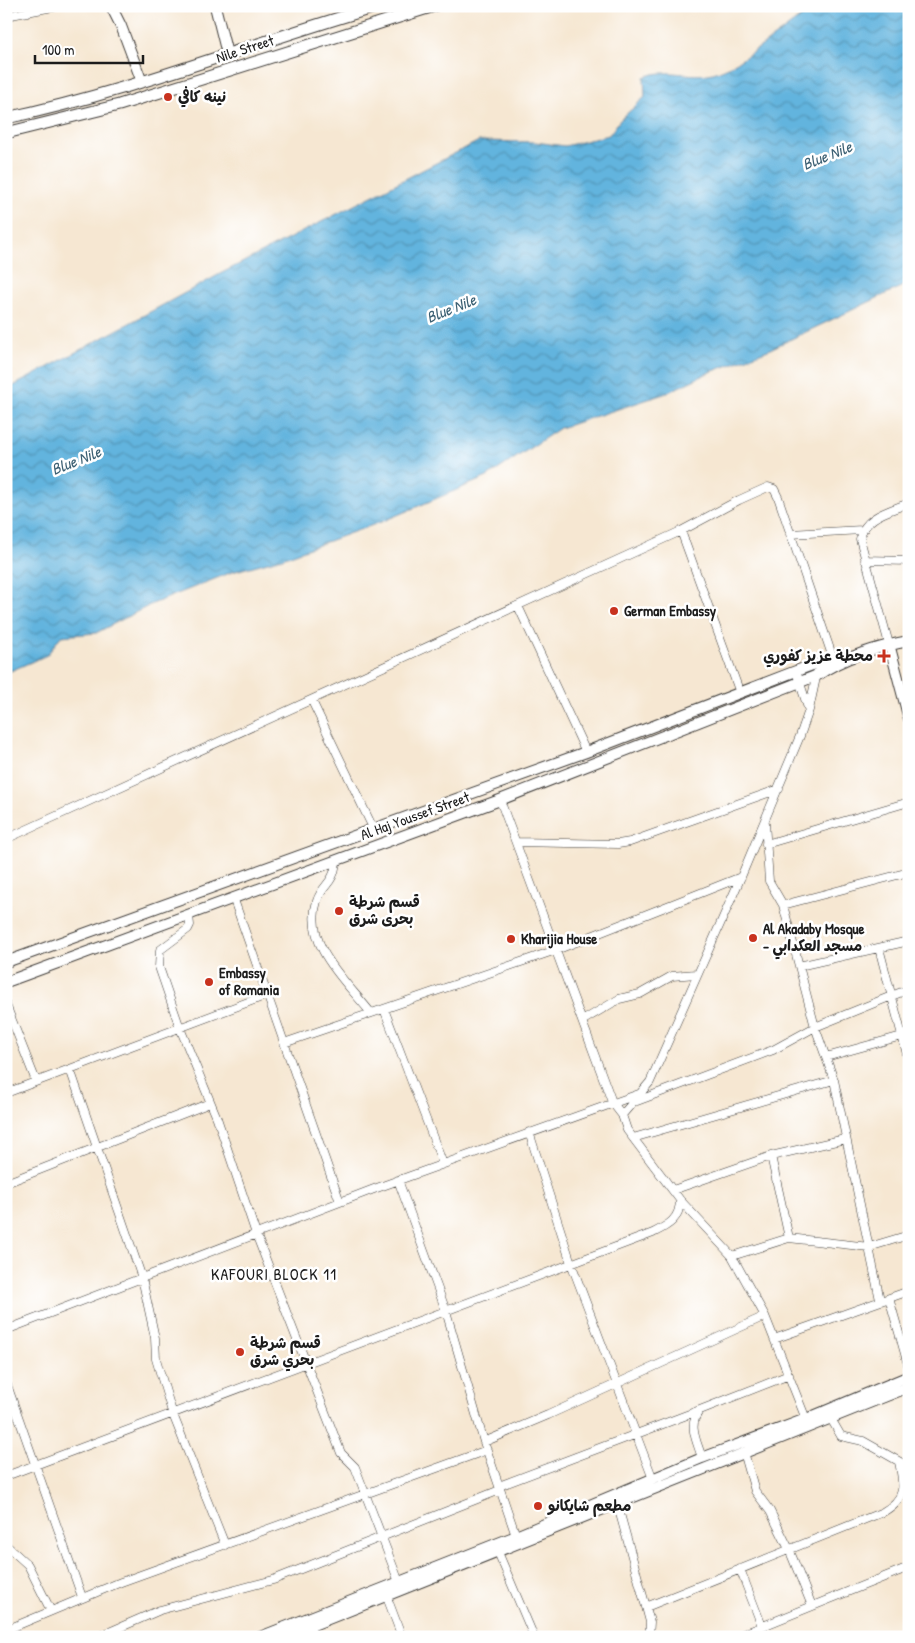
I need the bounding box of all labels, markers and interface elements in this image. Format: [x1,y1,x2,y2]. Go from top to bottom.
street label: Nile Street [213,29,277,68]
scale bar [35,32,142,64]
text: 100 m [42,39,75,60]
place label: نينه كافي [178,86,226,108]
marker: نينه كافي [162,91,174,103]
water label: Blue Nile [799,135,856,175]
water label: Blue Nile [423,288,480,328]
water label: Blue Nile [48,440,105,480]
place label: German Embassy [624,600,717,622]
marker: German Embassy [608,605,620,617]
place label: محطة عزيز كفوري [763,645,873,668]
marker: محطة عزيز كفوري [877,649,891,663]
street label: Al Haj Youssef Street [357,786,473,845]
place label: قسم شرطة بحرى شرق [349,891,420,929]
marker: قسم شرطة بحرى شرق [333,905,345,917]
place label: Al Akadaby Mosque - مسجد العكدابي [763,918,865,960]
place label: Kharijia House [521,928,597,949]
marker: Al Akadaby Mosque - مسجد العكدابي [747,932,759,944]
marker: Kharijia House [505,933,517,945]
place label: Embassy of Romania [219,962,279,1000]
marker: Embassy of Romania [203,976,215,988]
district label: KAFOURI BLOCK 11 [211,1263,337,1285]
place label: قسم شرطة بحري شرق [250,1332,321,1372]
marker: قسم شرطة بحري شرق [234,1346,246,1358]
place label: مطعم شايكانو [547,1495,632,1517]
marker: مطعم شايكانو [532,1500,544,1512]

